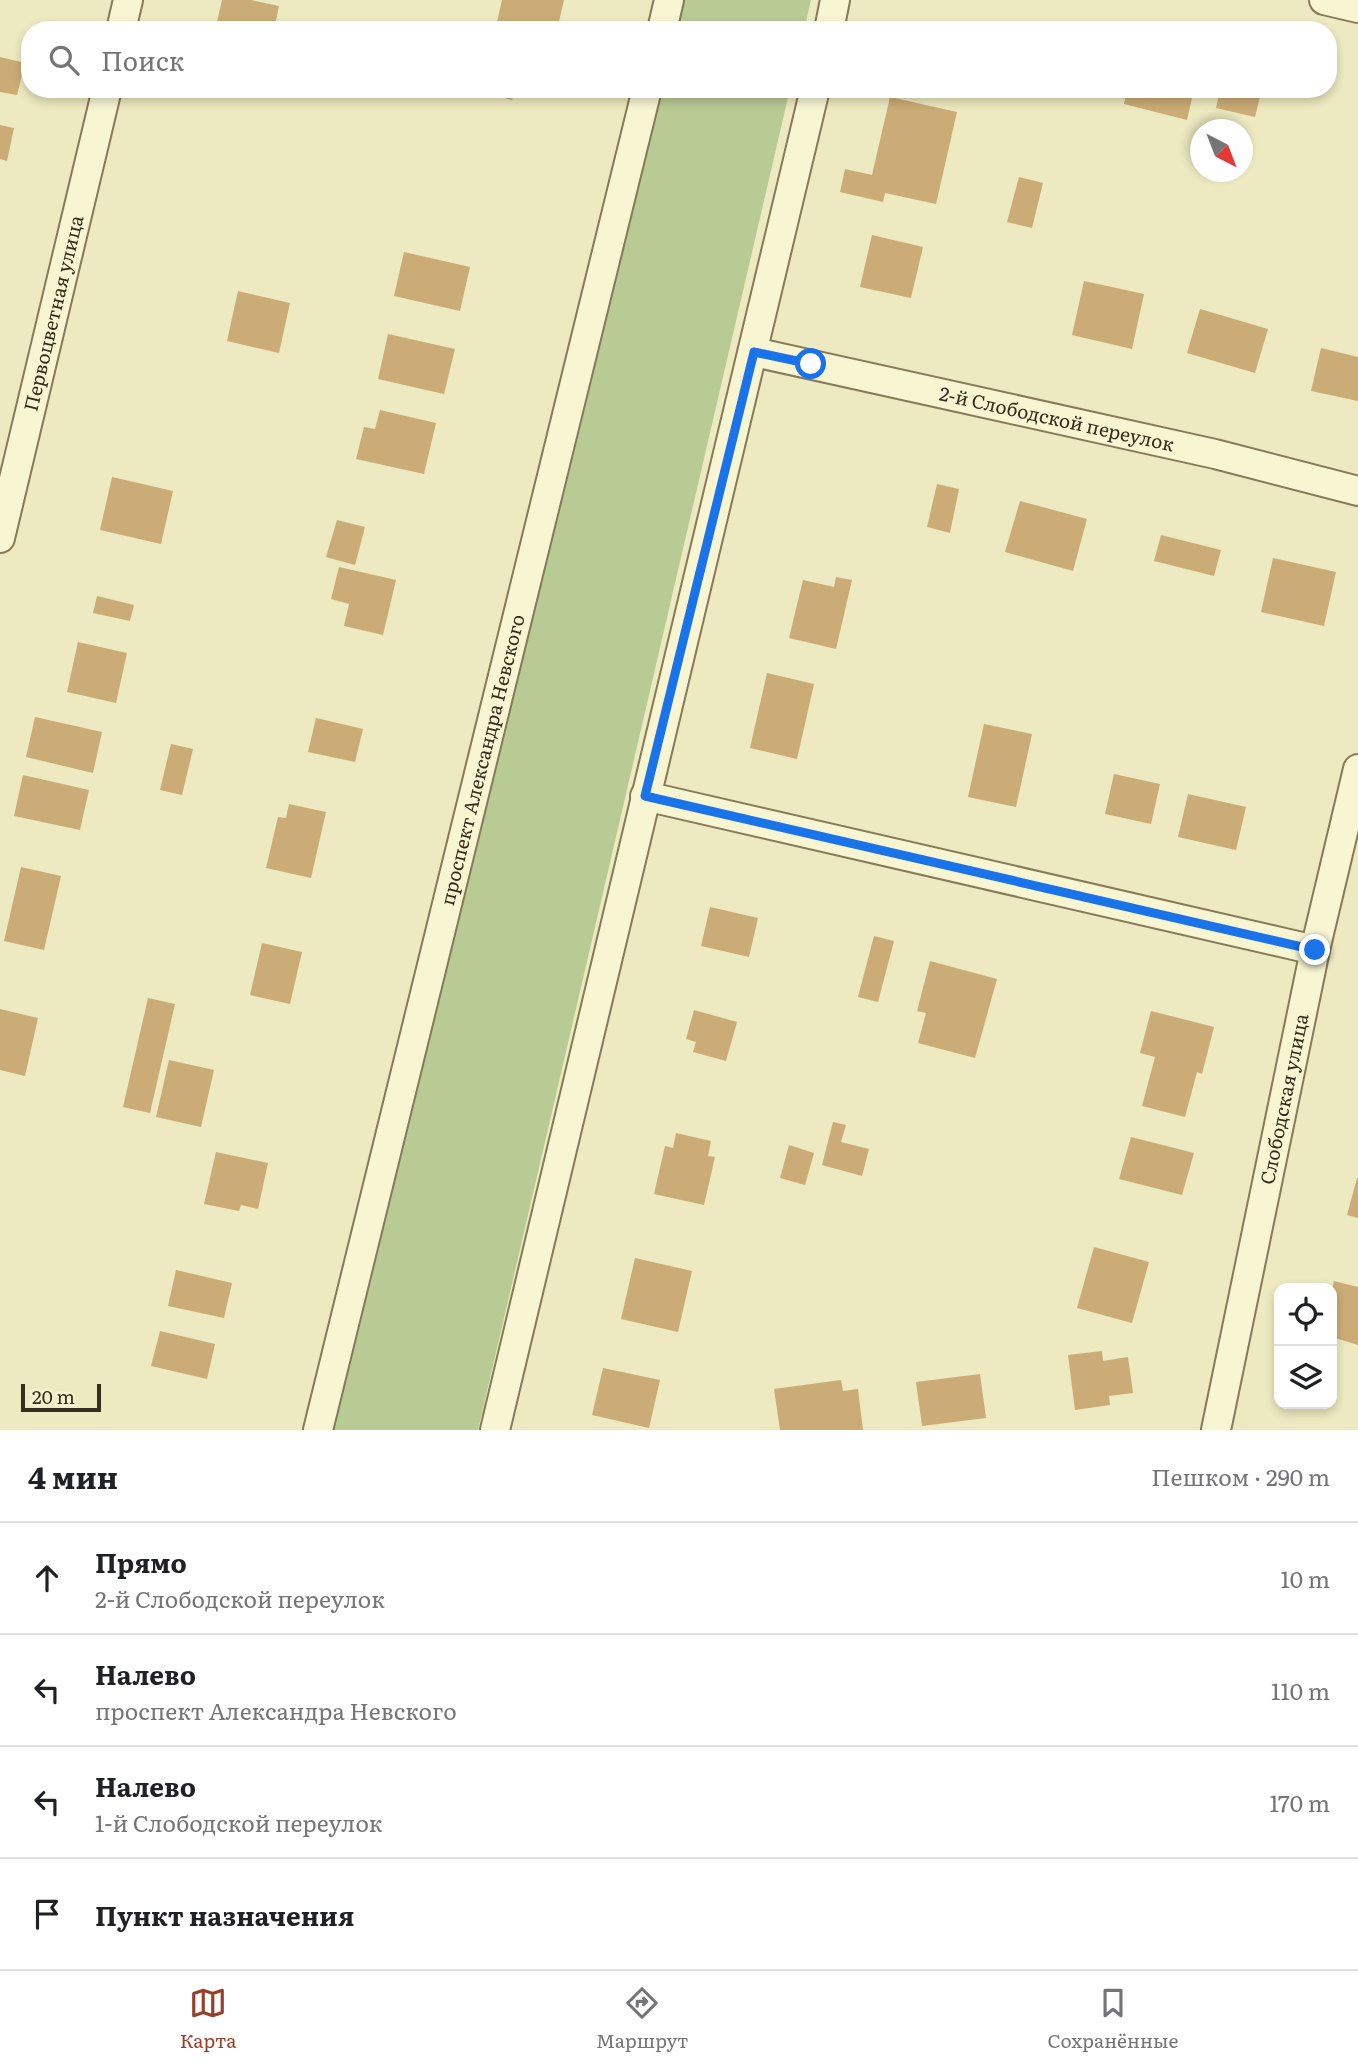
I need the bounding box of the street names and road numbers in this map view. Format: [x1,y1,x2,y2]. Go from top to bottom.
street label: Первоцветная улица [16,211,90,414]
street label: 2-й Слободской переулок [937,378,1178,458]
street label: проспект Александра Невского [432,611,531,908]
street label: Слободская улица [1252,1010,1315,1187]

